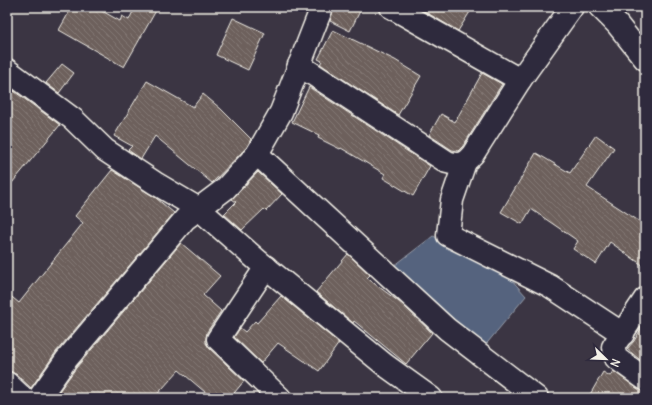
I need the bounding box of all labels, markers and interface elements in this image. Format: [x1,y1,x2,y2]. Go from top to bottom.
north arrow [586,339,626,379]
text: N [607,357,623,369]

